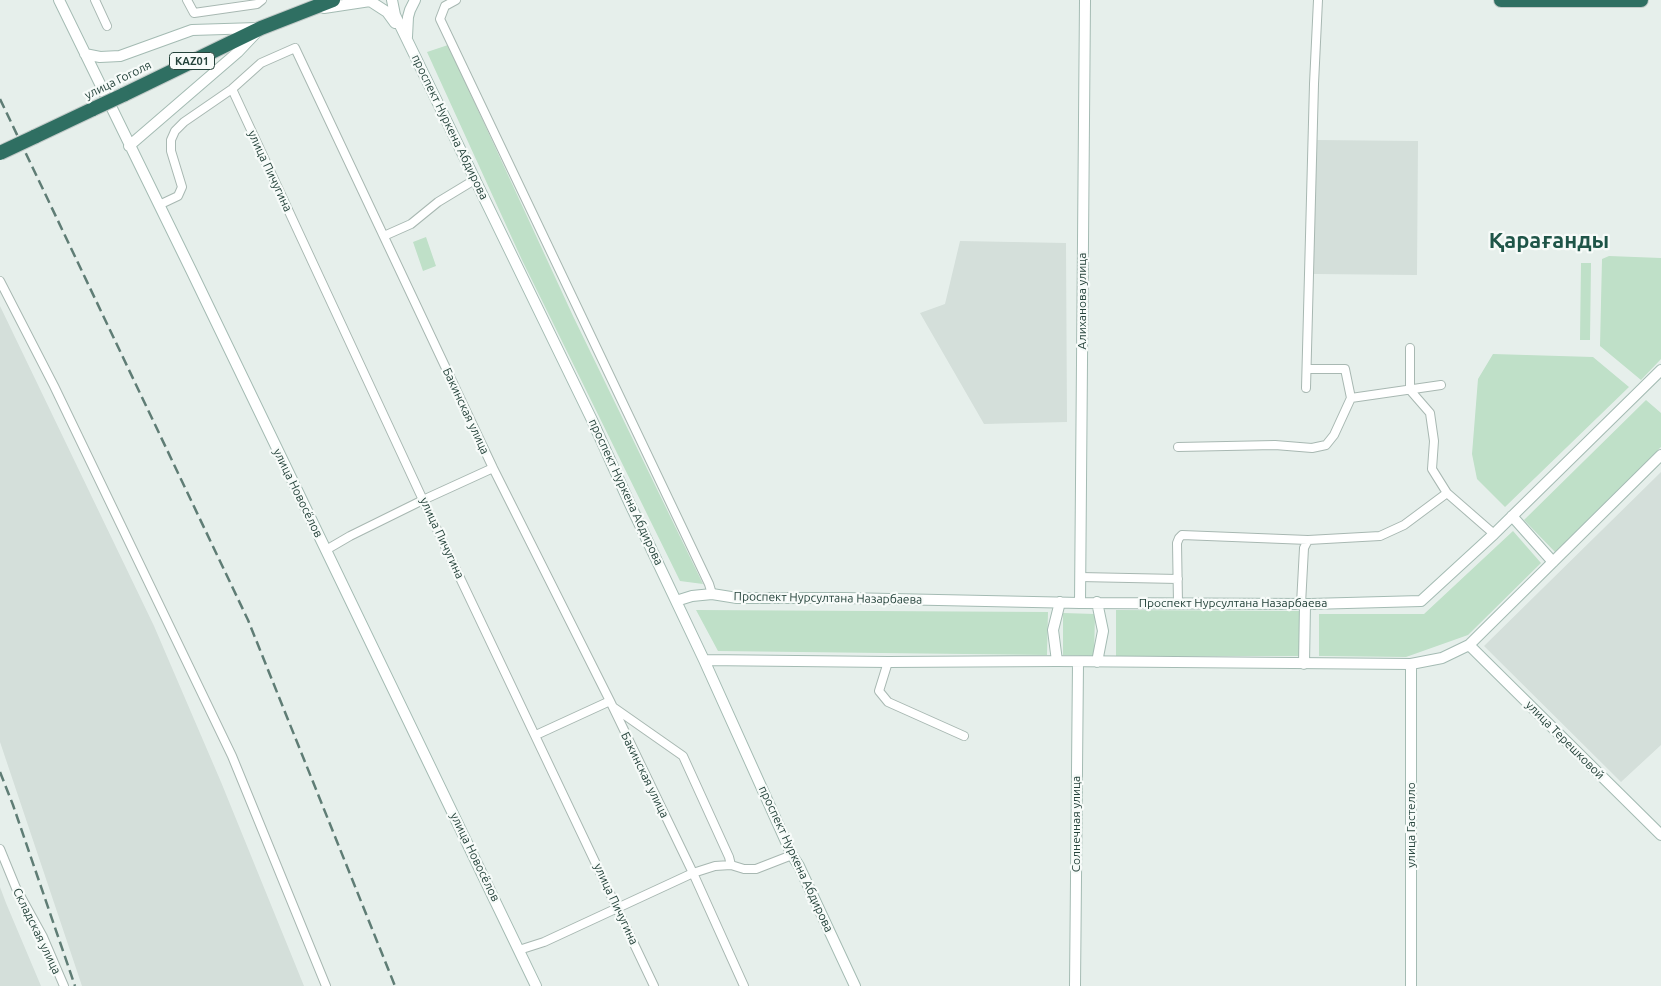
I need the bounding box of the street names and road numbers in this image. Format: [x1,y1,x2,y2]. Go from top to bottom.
road number: KАZ01 [170,52,214,70]
street label: проспект Нуркена Абдирова [409,52,491,202]
street label: улица Гоголя [82,58,154,102]
street label: улица Пичугина [245,128,295,214]
street label: Алиханова улица [1075,253,1089,349]
street label: Бакинская улица [440,365,492,457]
street label: проспект Нуркена Абдирова [586,417,666,567]
street label: улица Новосёлов [270,446,326,540]
street label: улица Пичугина [417,495,467,581]
street label: Проспект Нурсултана Назарбаева [734,589,922,607]
street label: Проспект Нурсултана Назарбаева [1139,596,1327,610]
street label: улица Терешковой [1523,698,1607,782]
street label: Бакинская улица [618,730,672,820]
street label: Солнечная улица [1069,776,1083,872]
street label: улица Гастелло [1404,782,1418,868]
street label: проспект Нуркена Абдирова [756,784,836,934]
street label: улица Новосёлов [447,810,503,904]
street label: улица Пичугина [591,861,641,947]
street label: Складская улица [10,886,64,976]

